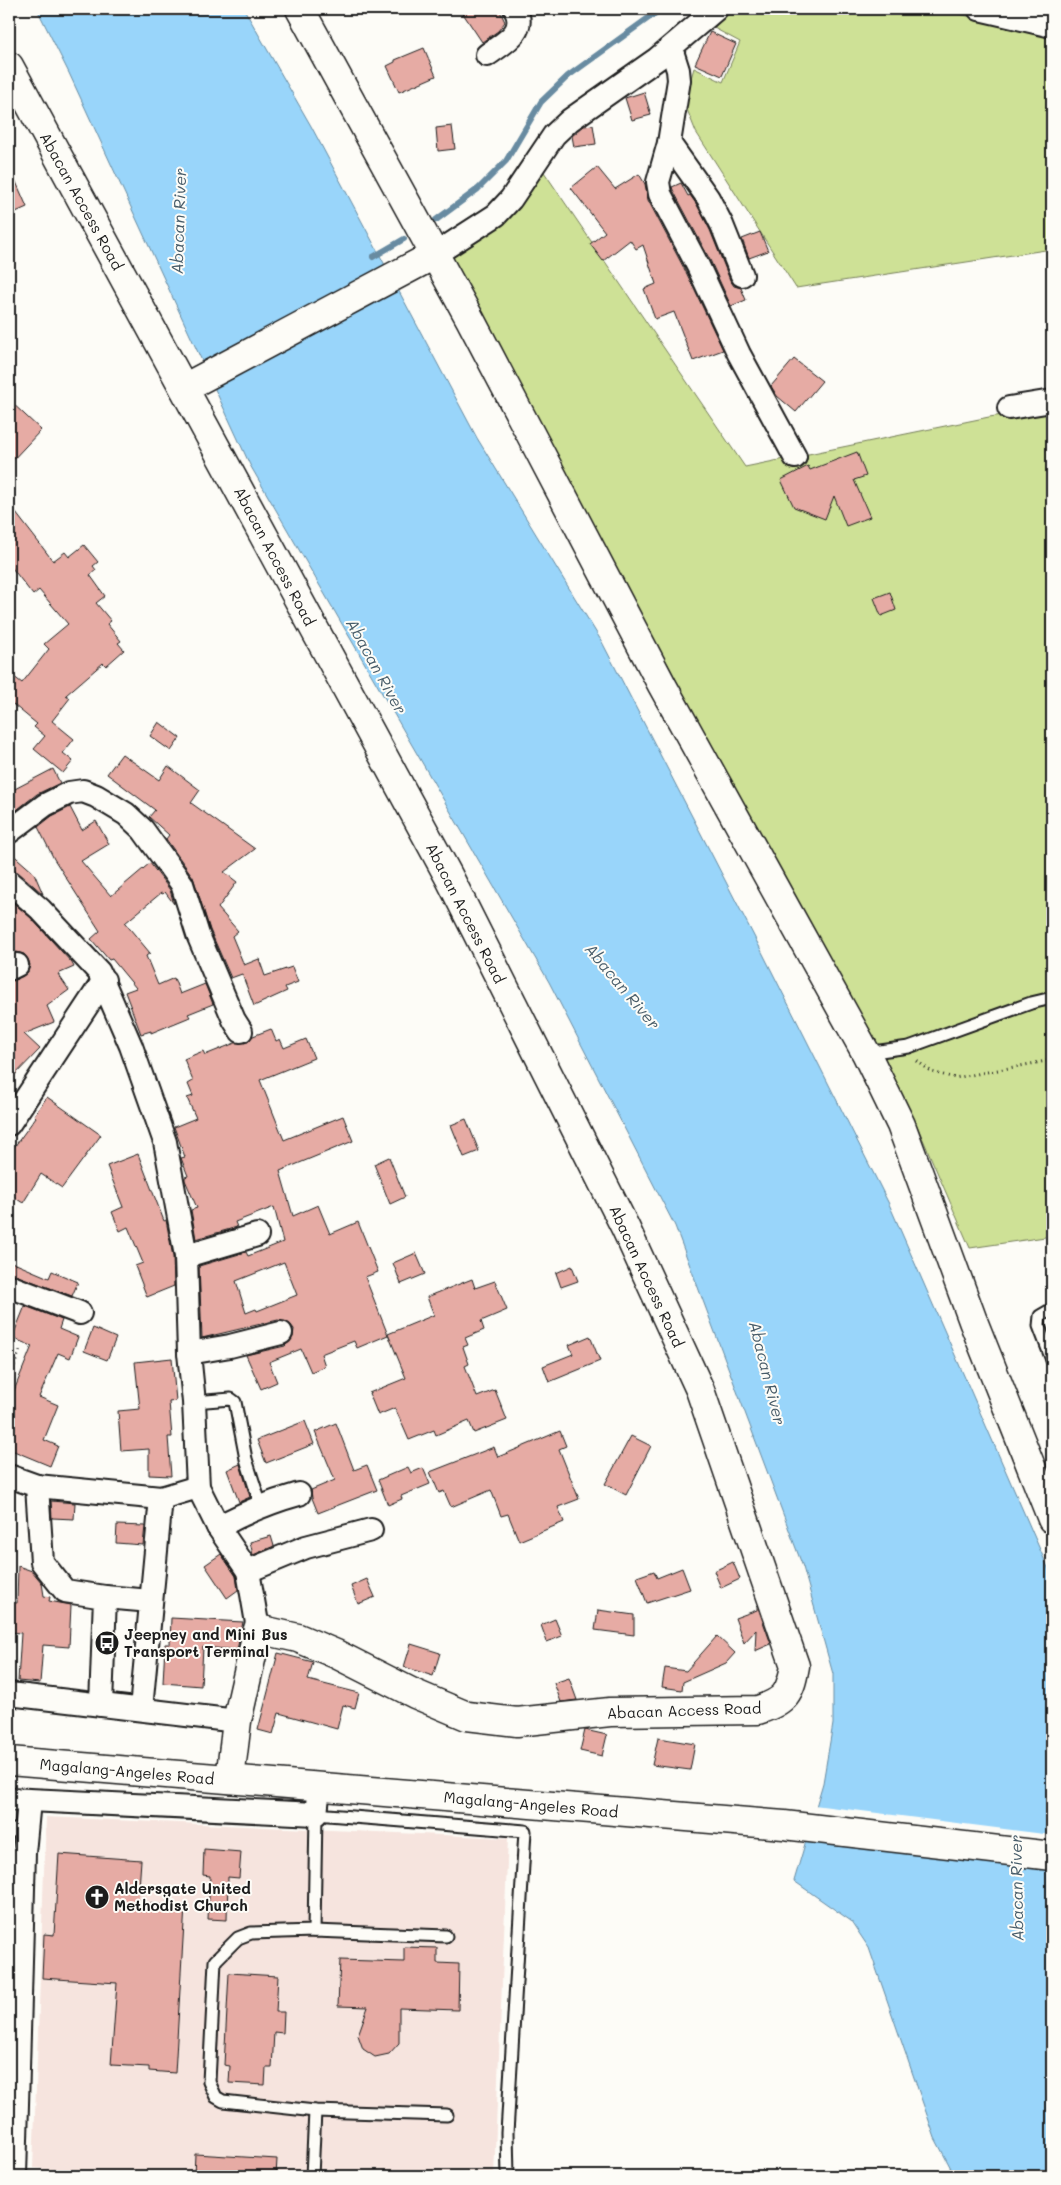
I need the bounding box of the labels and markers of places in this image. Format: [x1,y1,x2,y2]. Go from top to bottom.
place label: Jeepney and Mini Bus Transport Terminal [124,1624,288,1661]
bus stop icon: Jeepney and Mini Bus Transport Terminal [94,1630,120,1656]
place label: Aldersgate United Methodist Church [114,1878,251,1915]
church icon: Aldersgate United Methodist Church [84,1884,110,1910]

